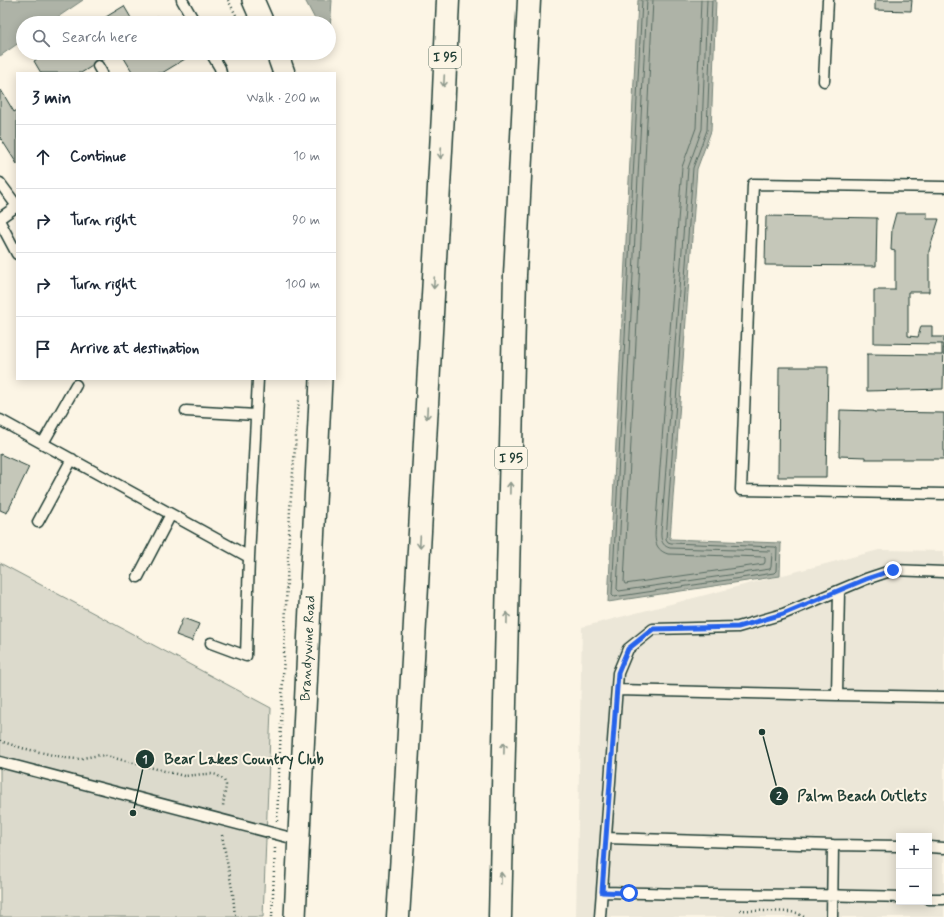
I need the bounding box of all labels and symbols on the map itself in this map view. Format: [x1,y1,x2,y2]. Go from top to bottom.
road number: I 95 [429,46,461,68]
one-way arrow [441,74,448,87]
one-way arrow [437,146,444,159]
one-way arrow [430,276,437,289]
one-way arrow [423,406,430,419]
road number: I 95 [495,447,527,469]
one-way arrow [506,482,514,495]
one-way arrow [416,535,423,548]
route end [884,561,902,579]
street label: Brandywine Road [296,595,320,701]
one-way arrow [503,612,511,625]
one-way arrow [500,742,508,755]
callout: Bear Lakes Country Club [135,745,333,772]
text: Bear Lakes Country Club [164,750,324,770]
text: 1 [142,752,148,768]
callout: Palm Beach Outlets [769,782,934,809]
text: Palm Beach Outlets [797,787,927,807]
text: 2 [776,789,782,805]
one-way arrow [497,872,505,885]
route start [620,884,638,902]

